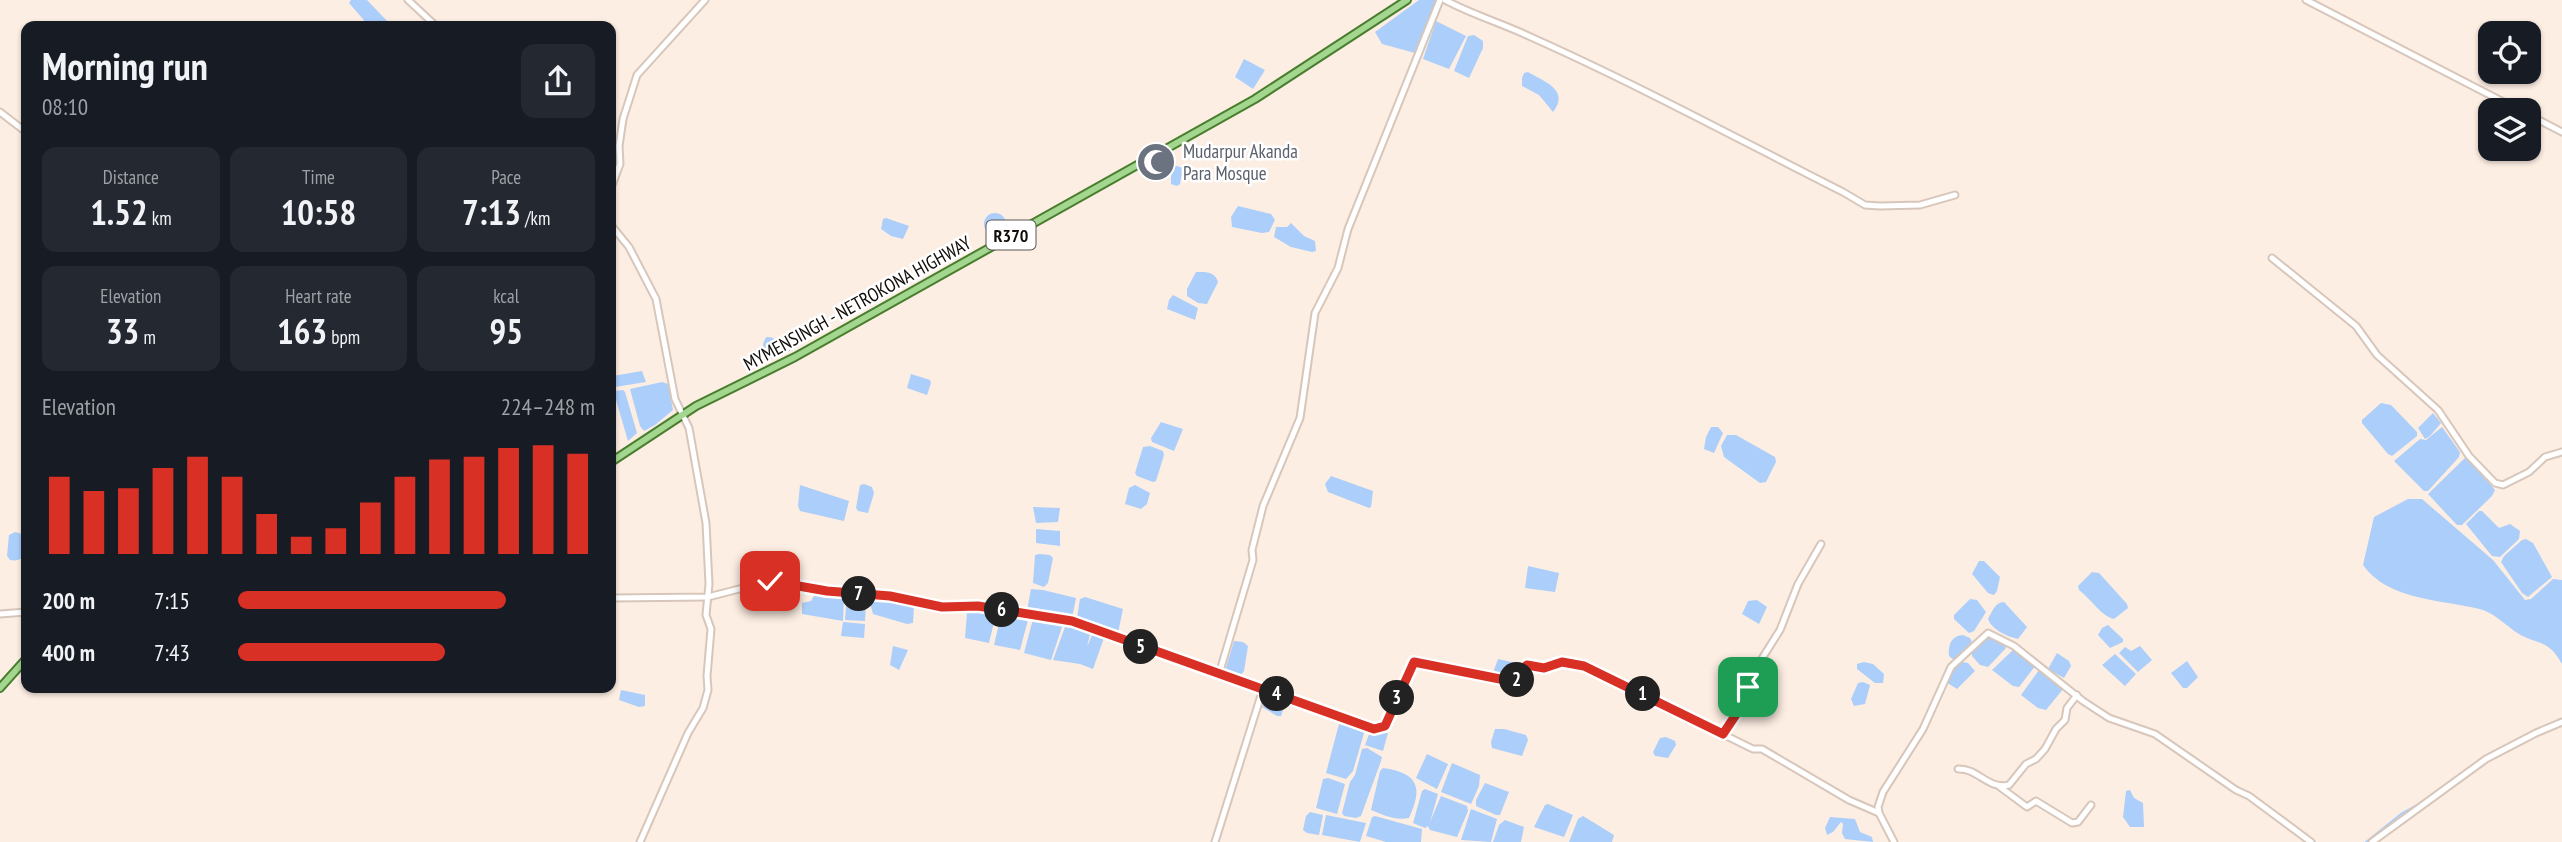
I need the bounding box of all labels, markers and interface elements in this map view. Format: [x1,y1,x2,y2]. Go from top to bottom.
map controls [2478,21,2541,161]
button: locate [2478,21,2541,84]
text: Morning run [42,41,208,90]
button: share [521,44,595,118]
text: 08:10 [42,92,88,121]
button: layers [2478,98,2541,161]
place label: Mudarpur Akanda Para Mosque [1183,139,1298,185]
mosque icon: Mudarpur Akanda Para Mosque [1135,141,1177,183]
text: Distance [103,165,159,189]
text: Time [302,165,335,189]
text: Pace [491,165,521,189]
text: 1.52 [90,189,148,235]
text: 10:58 [281,189,356,235]
text: 7:13 [462,189,521,235]
text: km [148,206,172,230]
text: /km [521,206,550,230]
road number: R370 [986,220,1036,249]
street label: MYMENSINGH - NETROKONA HIGHWAY [739,230,975,376]
text: Elevation [100,284,161,308]
text: Heart rate [285,284,352,308]
text: kcal [493,284,519,308]
text: 33 [106,308,139,354]
text: 163 [277,308,327,354]
text: 95 [489,308,523,354]
text: m [139,325,156,349]
text: bpm [327,325,360,349]
text: Elevation [42,392,116,421]
text: 224–248 m [501,392,595,421]
pin [740,551,800,611]
icon: check [751,562,789,600]
pin: 7 [842,576,876,612]
text: 7 [854,581,863,605]
text: 200 m [42,586,95,615]
text: 7:15 [154,586,190,615]
pin: 6 [984,592,1020,628]
text: 6 [997,597,1006,621]
pin: 5 [1124,630,1158,664]
text: 5 [1136,634,1145,658]
text: 400 m [42,638,95,667]
text: 7:43 [154,638,190,667]
pin [1718,657,1778,717]
pin: 2 [1500,662,1534,698]
text: 2 [1512,667,1521,691]
icon: arrive [1729,668,1767,706]
pin: 4 [1260,676,1294,712]
pin: 1 [1626,676,1660,712]
pin: 3 [1380,680,1414,716]
text: 4 [1272,681,1281,705]
text: 1 [1638,681,1647,705]
text: 3 [1392,685,1401,709]

